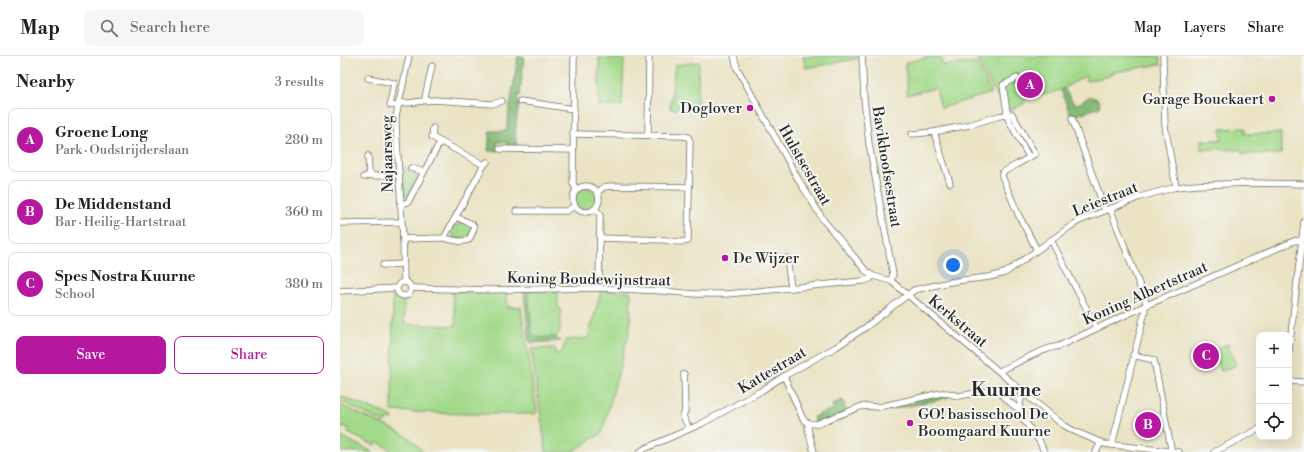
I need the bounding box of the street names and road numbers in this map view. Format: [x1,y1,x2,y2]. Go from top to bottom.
street label: Bavikhoofsestraat [867,104,906,230]
street label: Najaarsweg [377,115,398,193]
street label: Hulstsestraat [774,122,836,210]
street label: Leiestraat [1070,177,1141,221]
street label: Koning Albertstraat [1080,257,1211,330]
street label: Koning Boudewijnstraat [507,269,672,290]
street label: Kerkstraat [924,291,992,352]
street label: Kattestraat [735,342,810,398]

